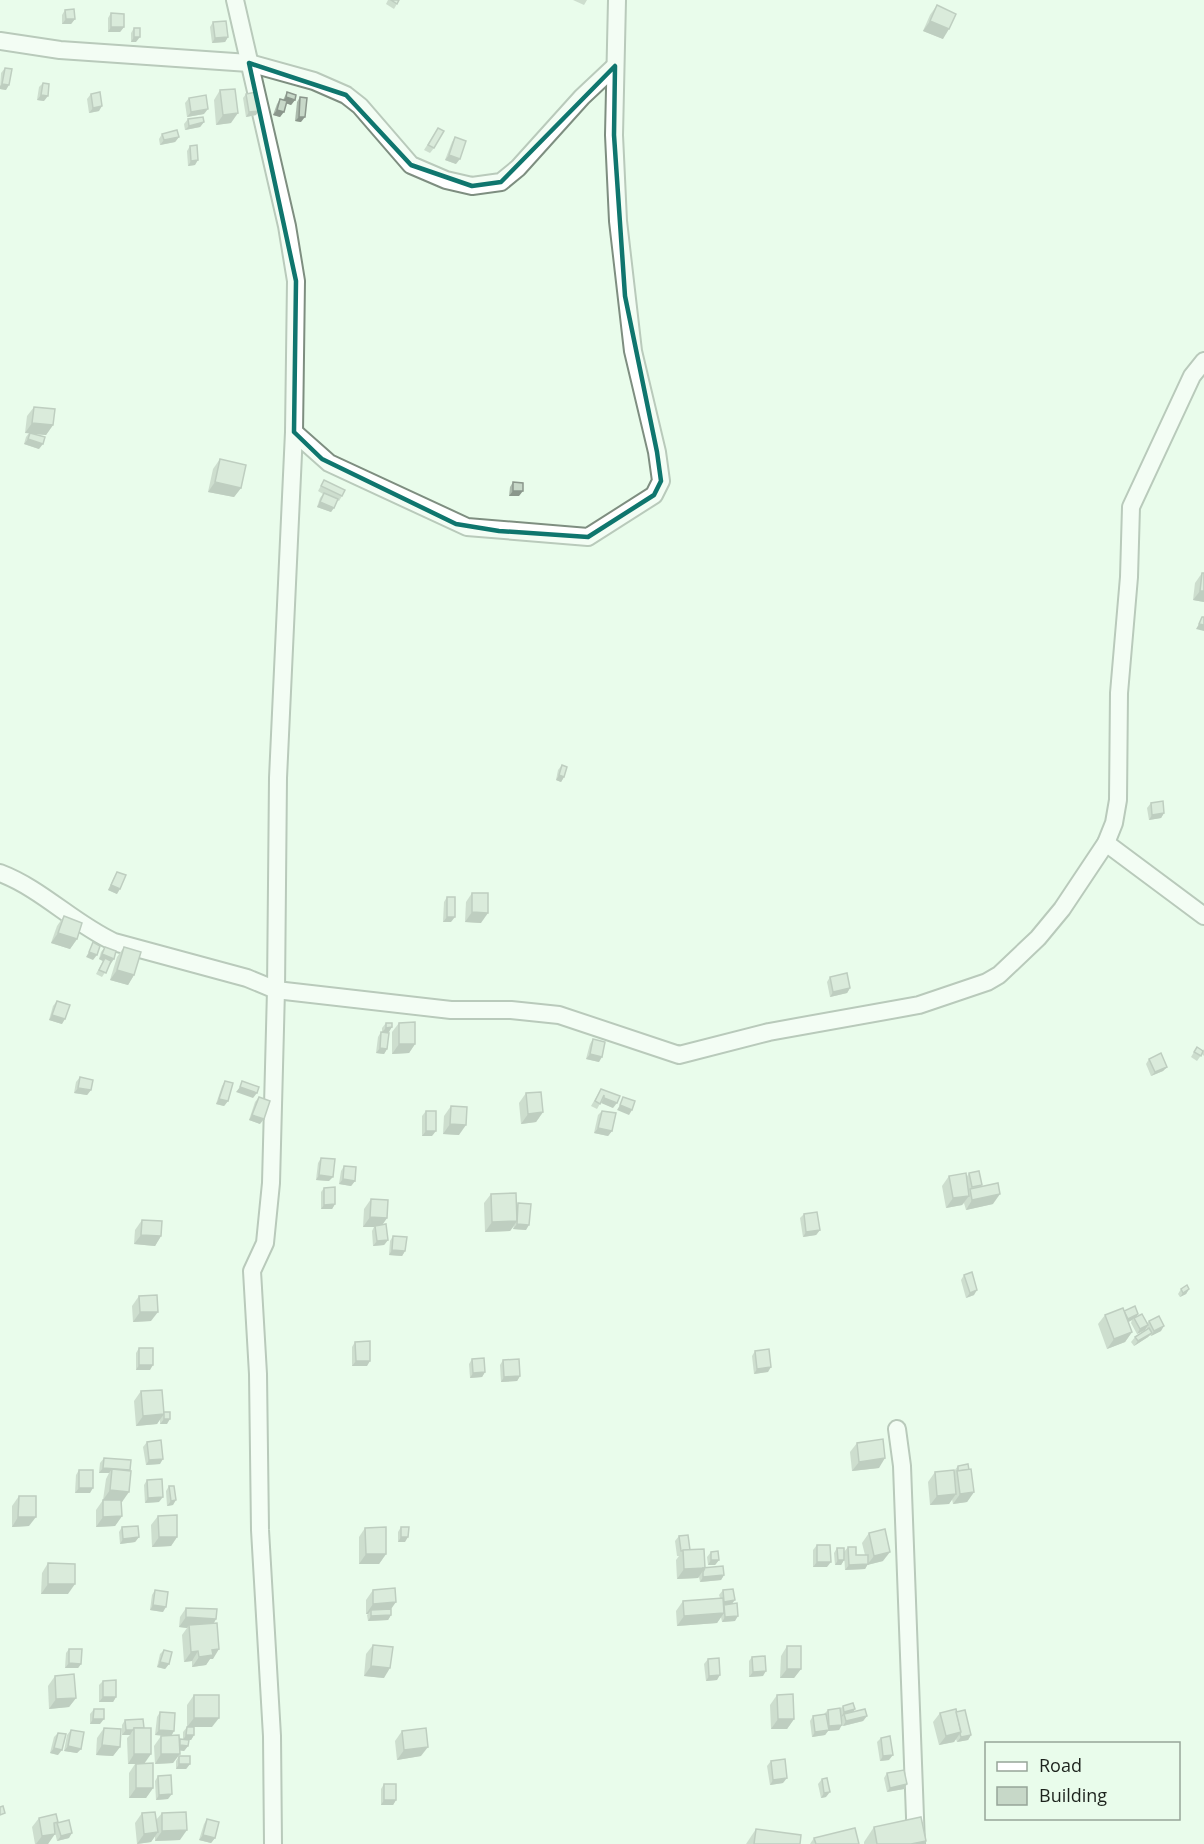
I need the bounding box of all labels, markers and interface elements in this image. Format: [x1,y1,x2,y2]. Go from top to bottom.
legend [985,1742,1180,1820]
text: Road [1039,1753,1082,1777]
text: Building [1039,1783,1107,1807]

